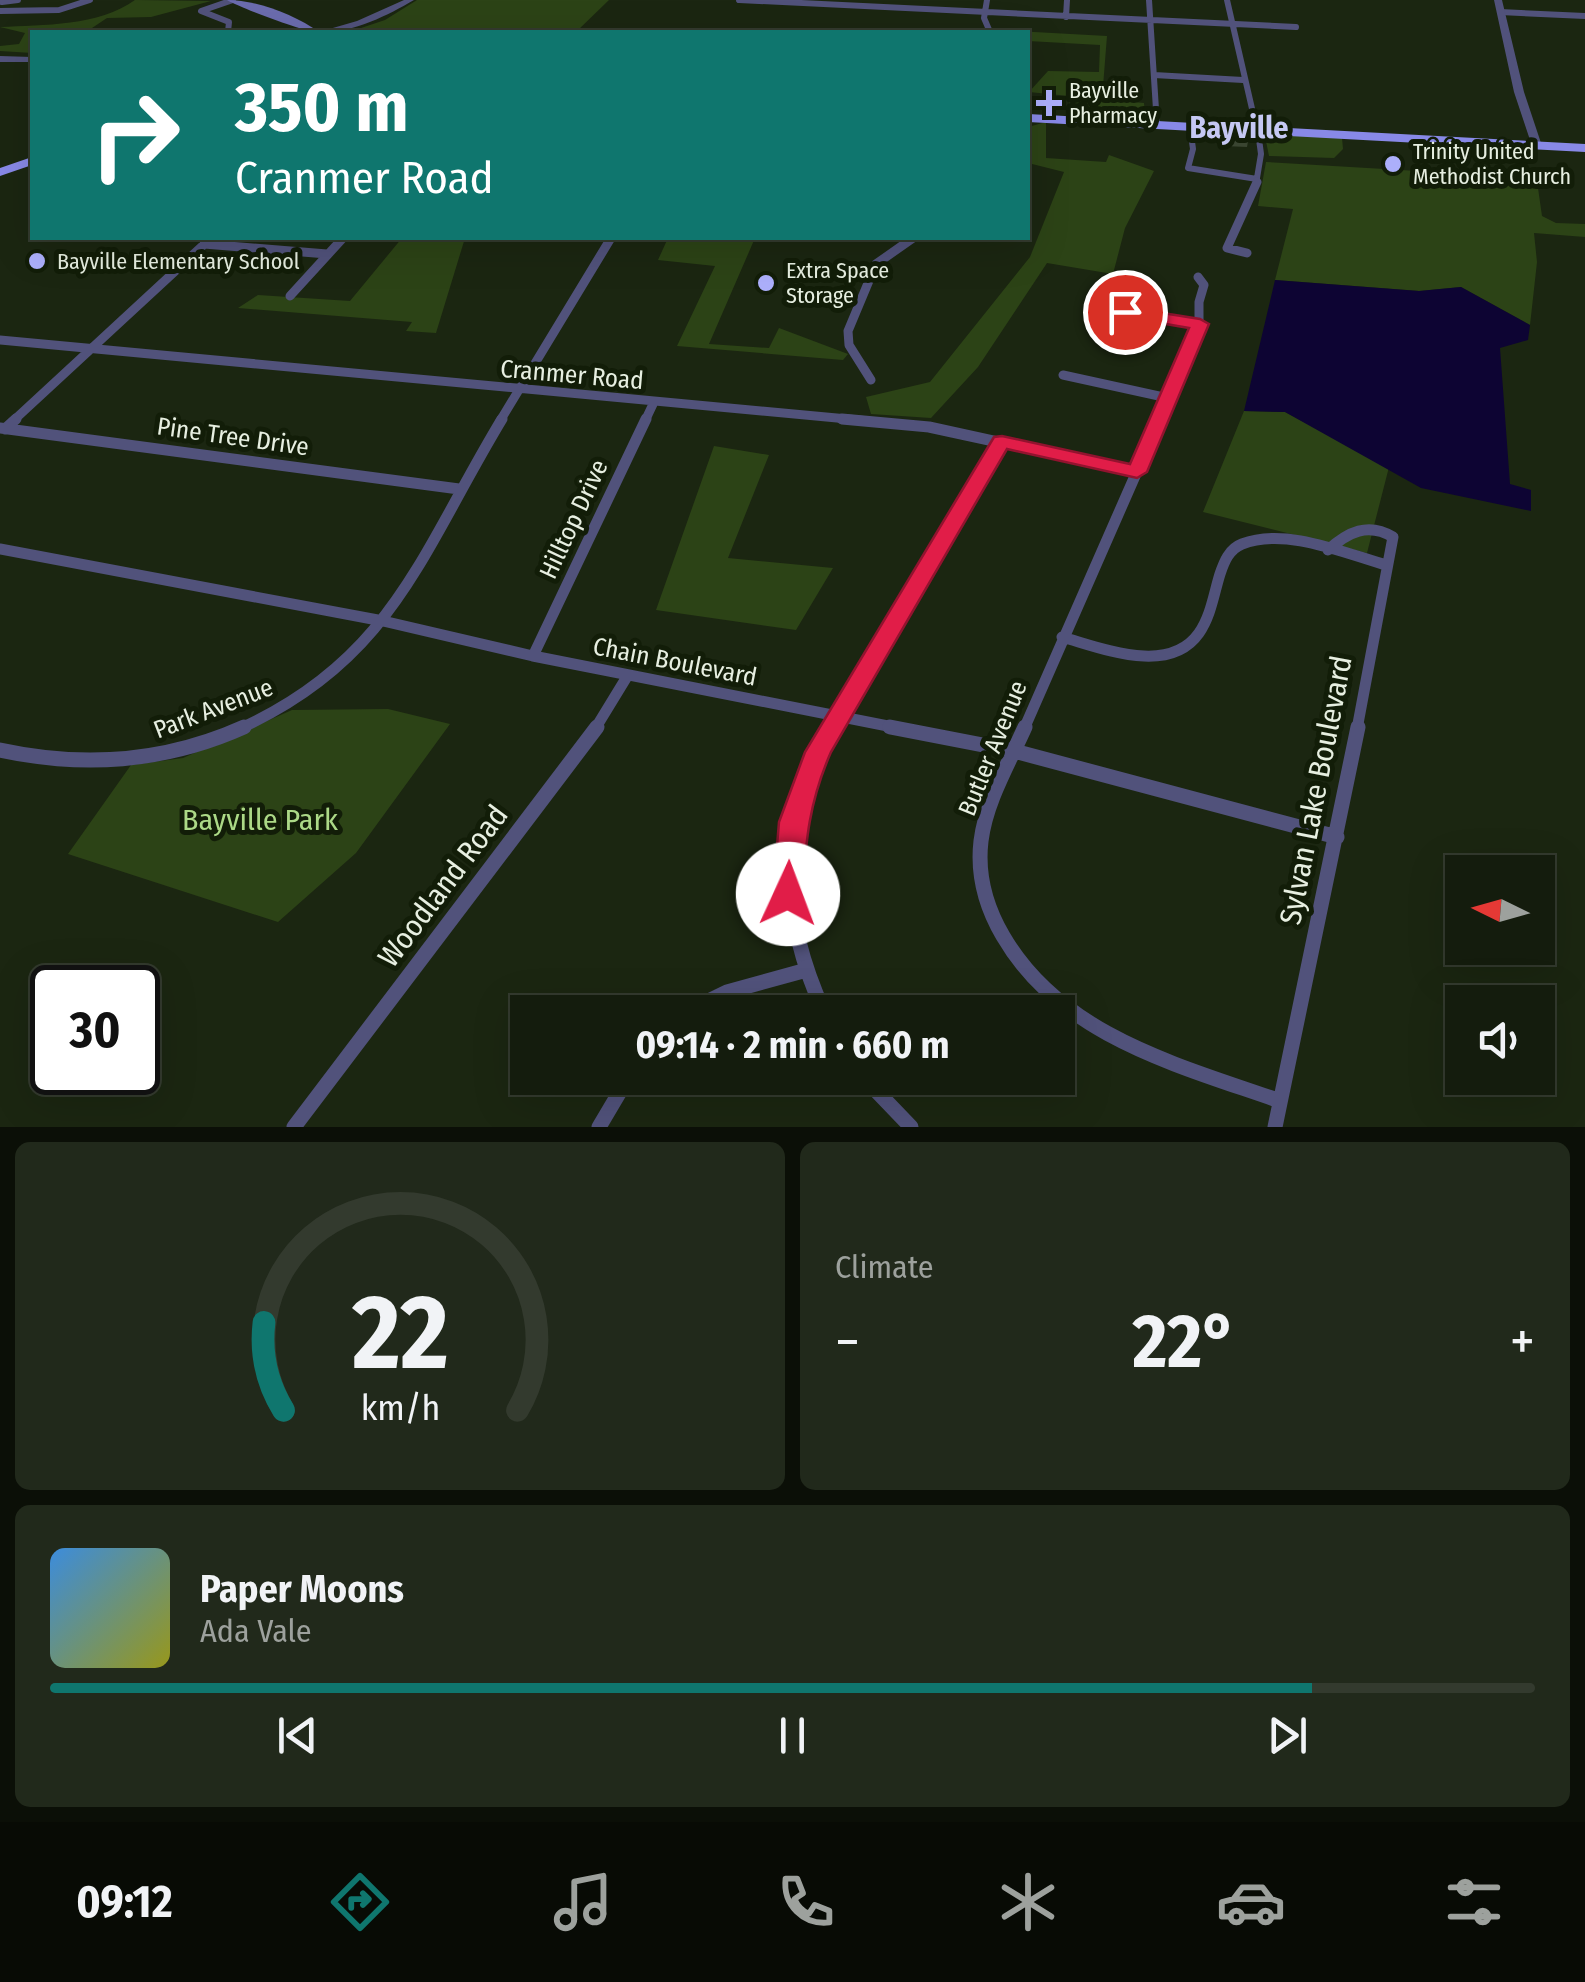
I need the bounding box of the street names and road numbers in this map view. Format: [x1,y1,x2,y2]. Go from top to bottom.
street label: Cranmer Road [499,354,645,396]
street label: Pine Tree Drive [155,411,311,463]
street label: Hilltop Drive [533,455,614,584]
street label: Chain Boulevard [590,631,759,693]
street label: Sylvan Lake Boulevard [1272,653,1360,927]
street label: Park Avenue [149,672,277,745]
street label: Butler Avenue [952,676,1034,820]
street label: Woodland Road [370,798,516,974]

